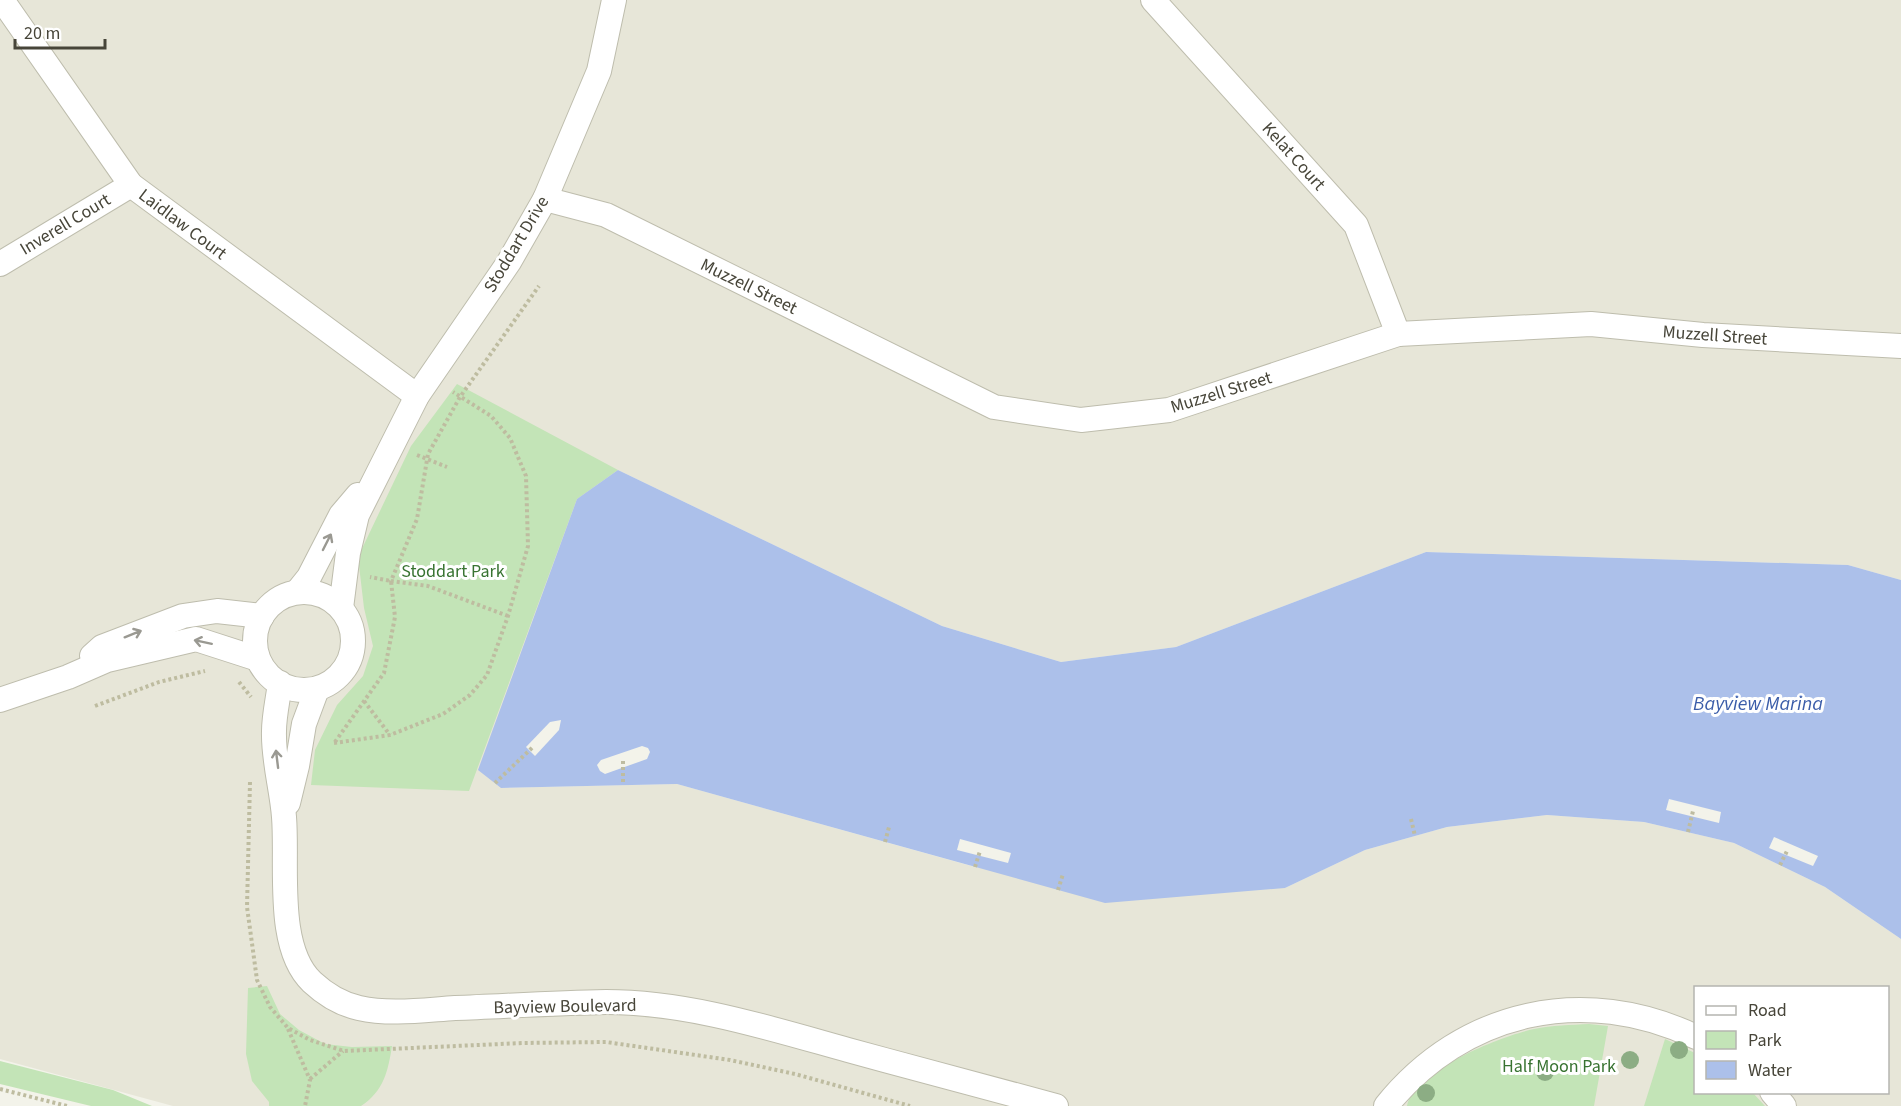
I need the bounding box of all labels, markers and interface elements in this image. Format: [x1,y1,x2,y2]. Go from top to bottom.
scale bar [15,12,105,50]
text: 20 m [24,21,60,46]
street label: Kelat Court [1256,117,1331,196]
street label: Laidlaw Court [133,183,232,266]
street label: Inverell Court [15,188,115,261]
street label: Stoddart Drive [478,191,555,297]
street label: Muzzell Street [696,252,801,321]
street label: Muzzell Street [1662,319,1768,352]
street label: Muzzell Street [1167,365,1275,420]
one-way arrow [321,534,333,551]
park label: Stoddart Park [401,559,505,584]
one-way arrow [123,628,142,639]
one-way arrow [194,635,213,647]
water label: Bayview Marina [1693,690,1823,718]
one-way arrow [271,750,282,770]
legend [1694,986,1889,1094]
street label: Bayview Boulevard [493,993,637,1020]
text: Road [1748,998,1787,1023]
text: Park [1748,1028,1782,1053]
park label: Half Moon Park [1502,1054,1616,1079]
text: Water [1748,1058,1792,1083]

